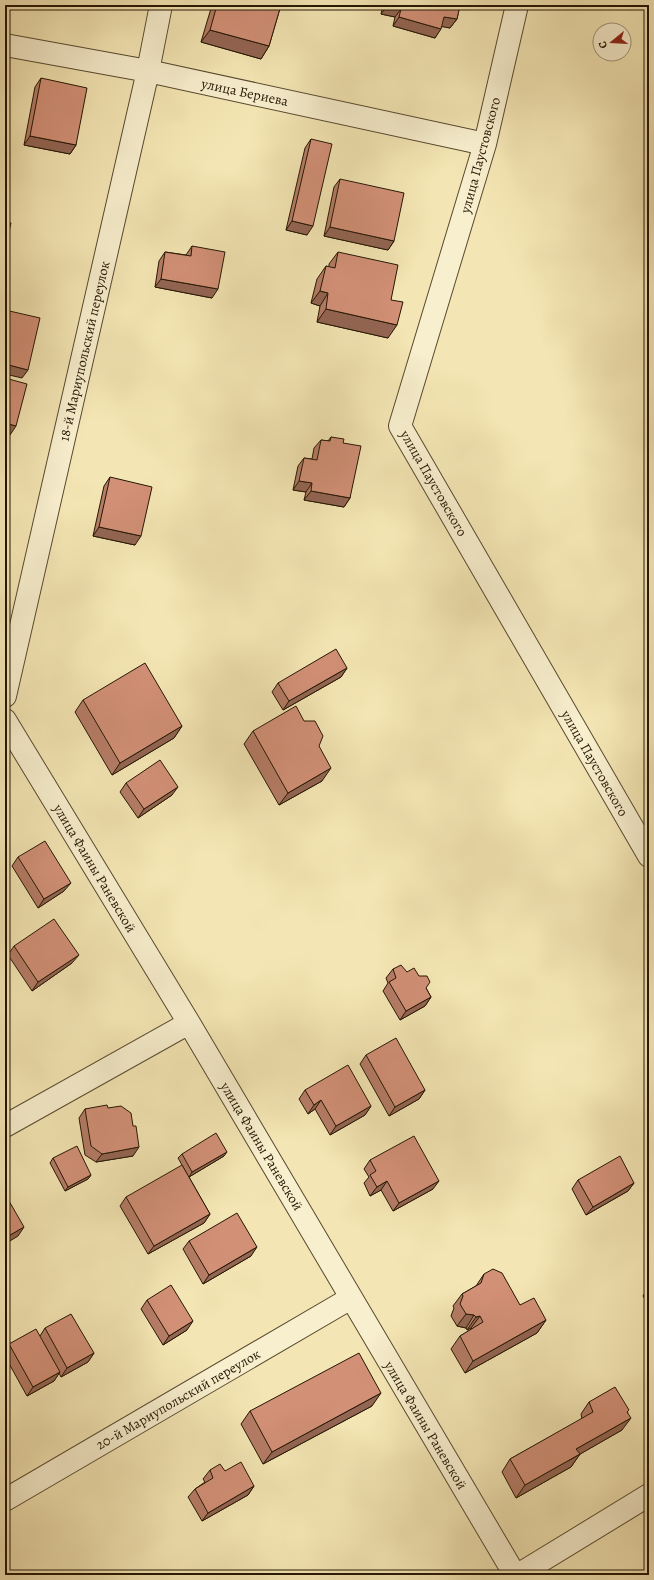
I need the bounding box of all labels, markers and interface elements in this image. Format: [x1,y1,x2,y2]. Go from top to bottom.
north arrow [592,22,632,62]
text: С [595,39,611,50]
street label: улица Бериева [199,74,291,111]
street label: улица Паустовского [456,95,505,216]
street label: 18-й Мариупольский переулок [55,259,114,443]
street label: улица Паустовского [395,426,472,540]
street label: улица Паустовского [556,706,633,820]
street label: улица Фаины Раневской [48,800,140,936]
street label: улица Фаины Раневской [215,1078,307,1214]
street label: 20-й Мариупольский переулок [93,1344,264,1454]
street label: улица Фаины Раневской [379,1357,471,1493]

